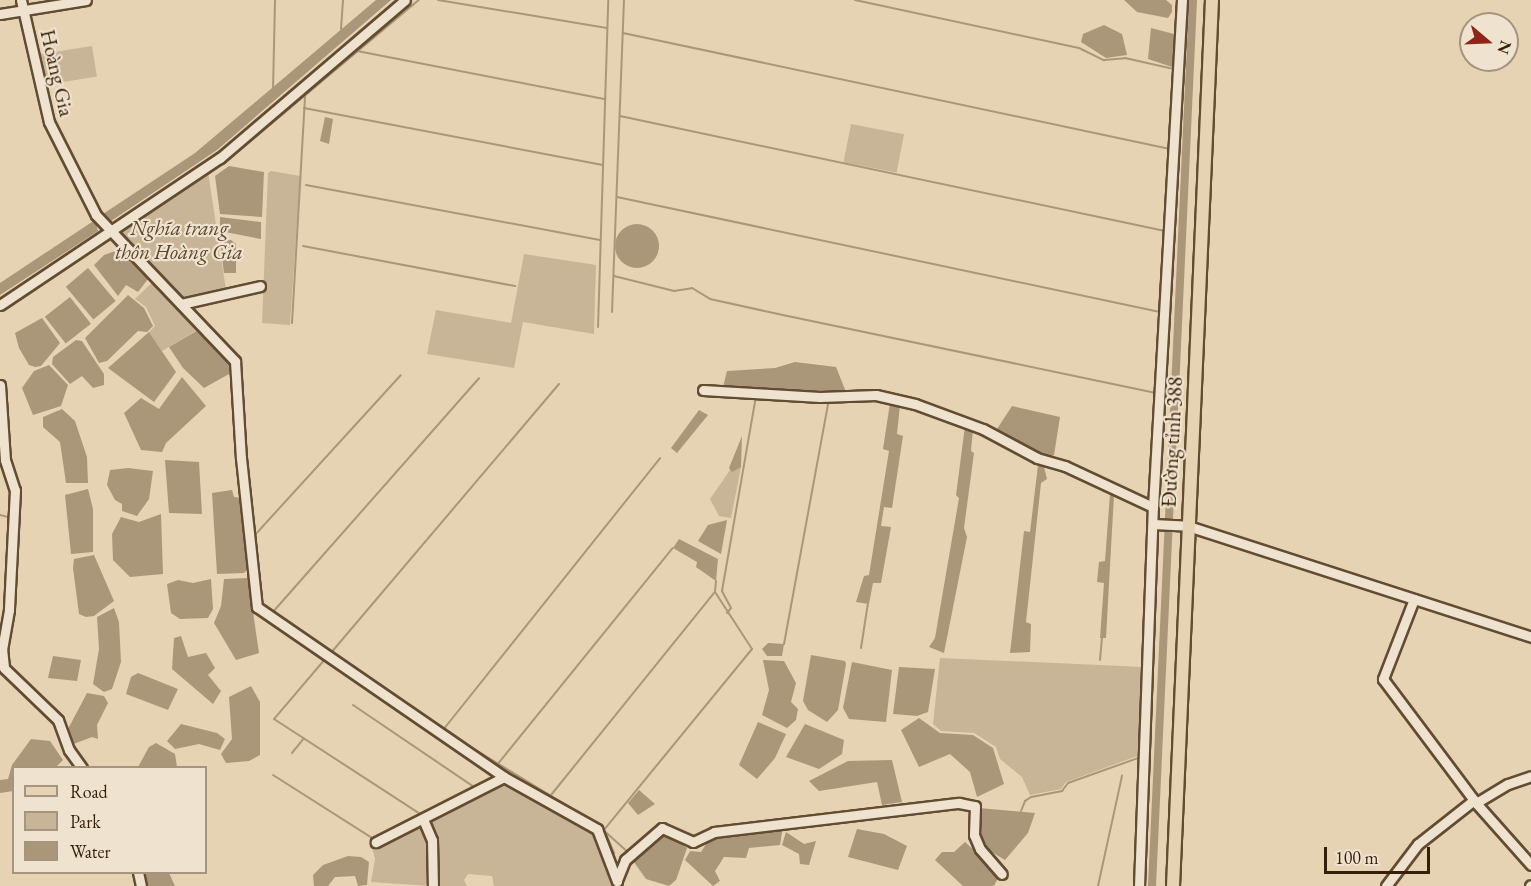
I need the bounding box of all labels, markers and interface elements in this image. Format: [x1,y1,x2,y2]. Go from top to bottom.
north arrow [1459,12,1519,72]
street label: Hoàng Gia [35,27,79,119]
text: N [1493,38,1517,57]
park label: Nghĩa trang thôn Hoàng Gia [115,215,243,265]
street label: Đường tỉnh 388 [1156,376,1188,508]
legend [12,766,207,874]
text: Road [70,780,108,803]
text: Park [70,810,101,833]
scale bar [1327,835,1434,873]
text: Water [70,840,111,863]
text: 100 m [1335,846,1379,869]

